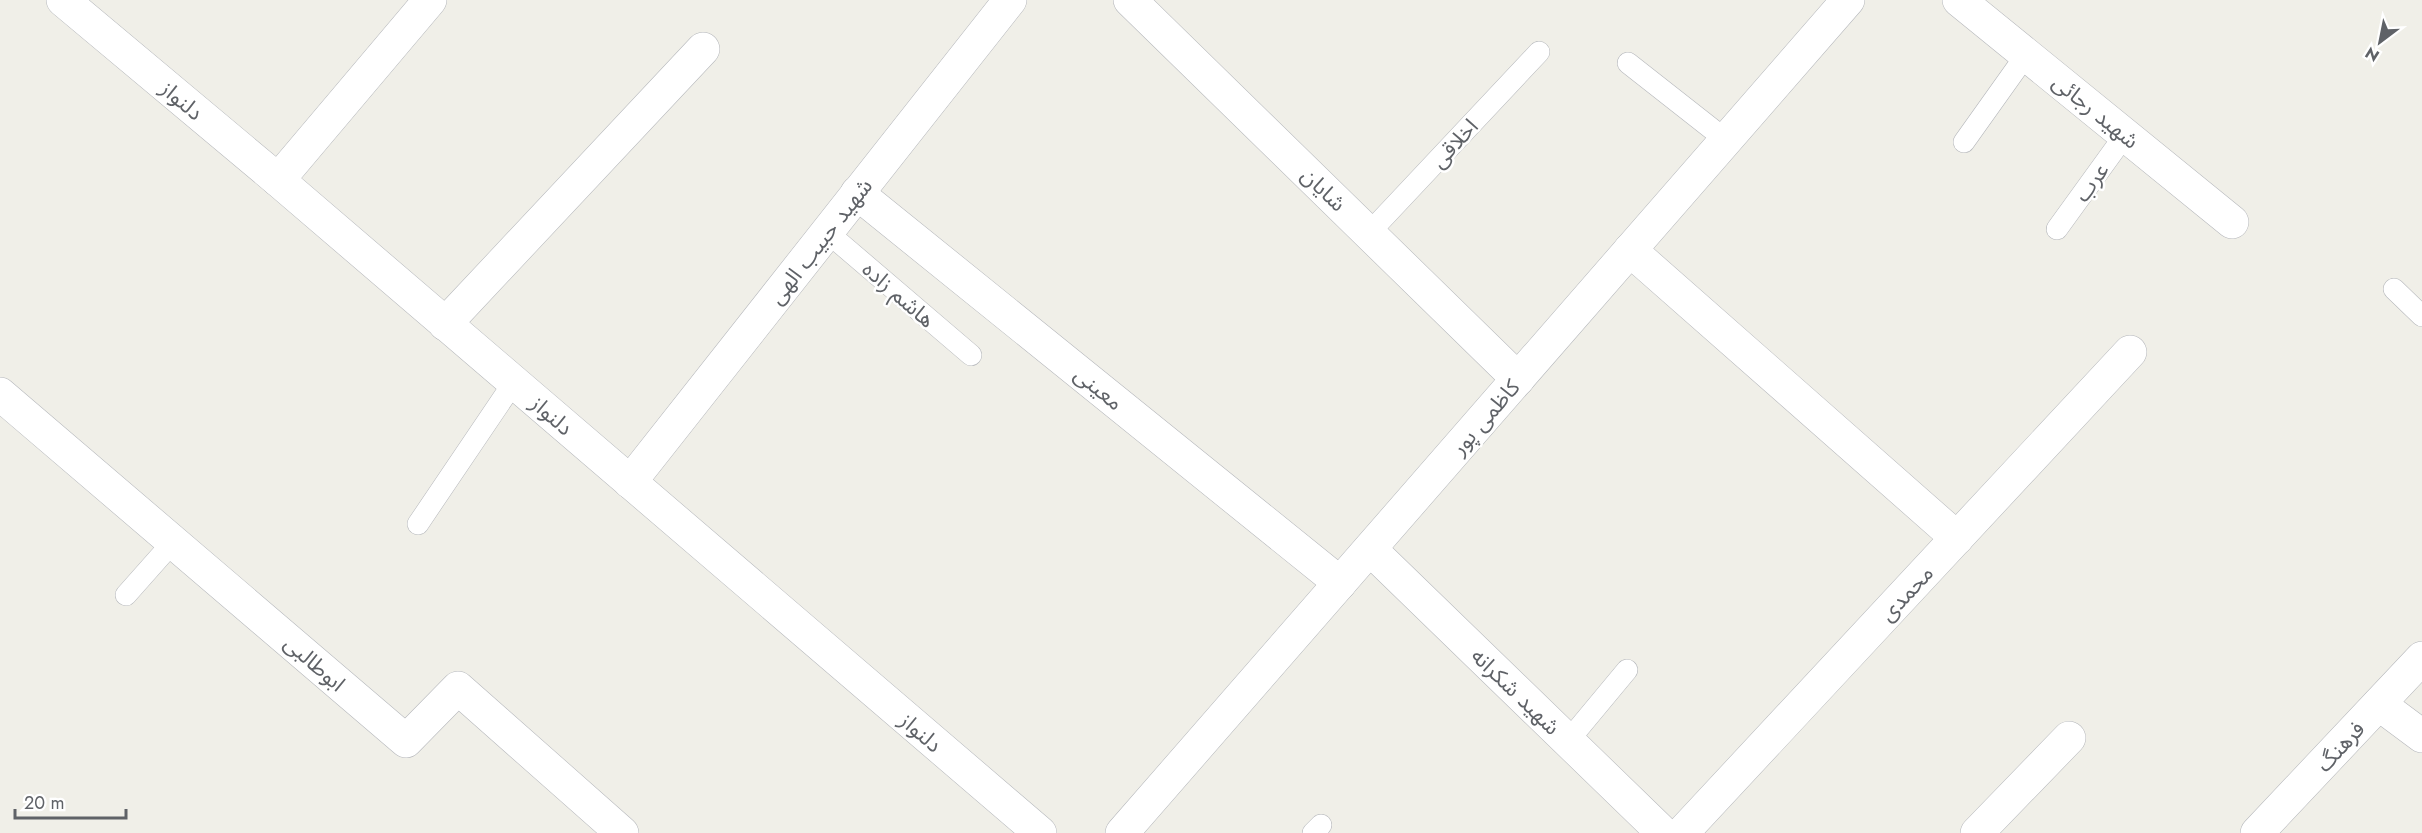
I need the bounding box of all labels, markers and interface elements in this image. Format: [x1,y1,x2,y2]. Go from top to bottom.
north arrow [2350,12,2410,72]
text: N [2361,41,2384,67]
street label: شهید رجائی [2046,66,2146,156]
street label: دلنواز [153,72,210,128]
street label: اخلاقی [1423,111,1485,175]
street label: عرب [2066,156,2116,208]
street label: شایان [1294,160,1354,218]
street label: شهید حبیب الهی [760,171,880,311]
street label: هاشم زاده [855,253,942,336]
street label: معینی [1068,358,1130,418]
street label: کاظمی پور [1442,371,1528,463]
street label: دلنواز [523,387,580,443]
street label: محمدی [1872,558,1940,628]
street label: ابوطالبی [277,627,353,699]
street label: شهید شکرانه [1464,640,1568,742]
street label: دلنواز [892,704,949,760]
street label: فرهنگ [2308,713,2372,779]
scale bar [15,782,126,820]
text: 20 m [24,790,64,816]

